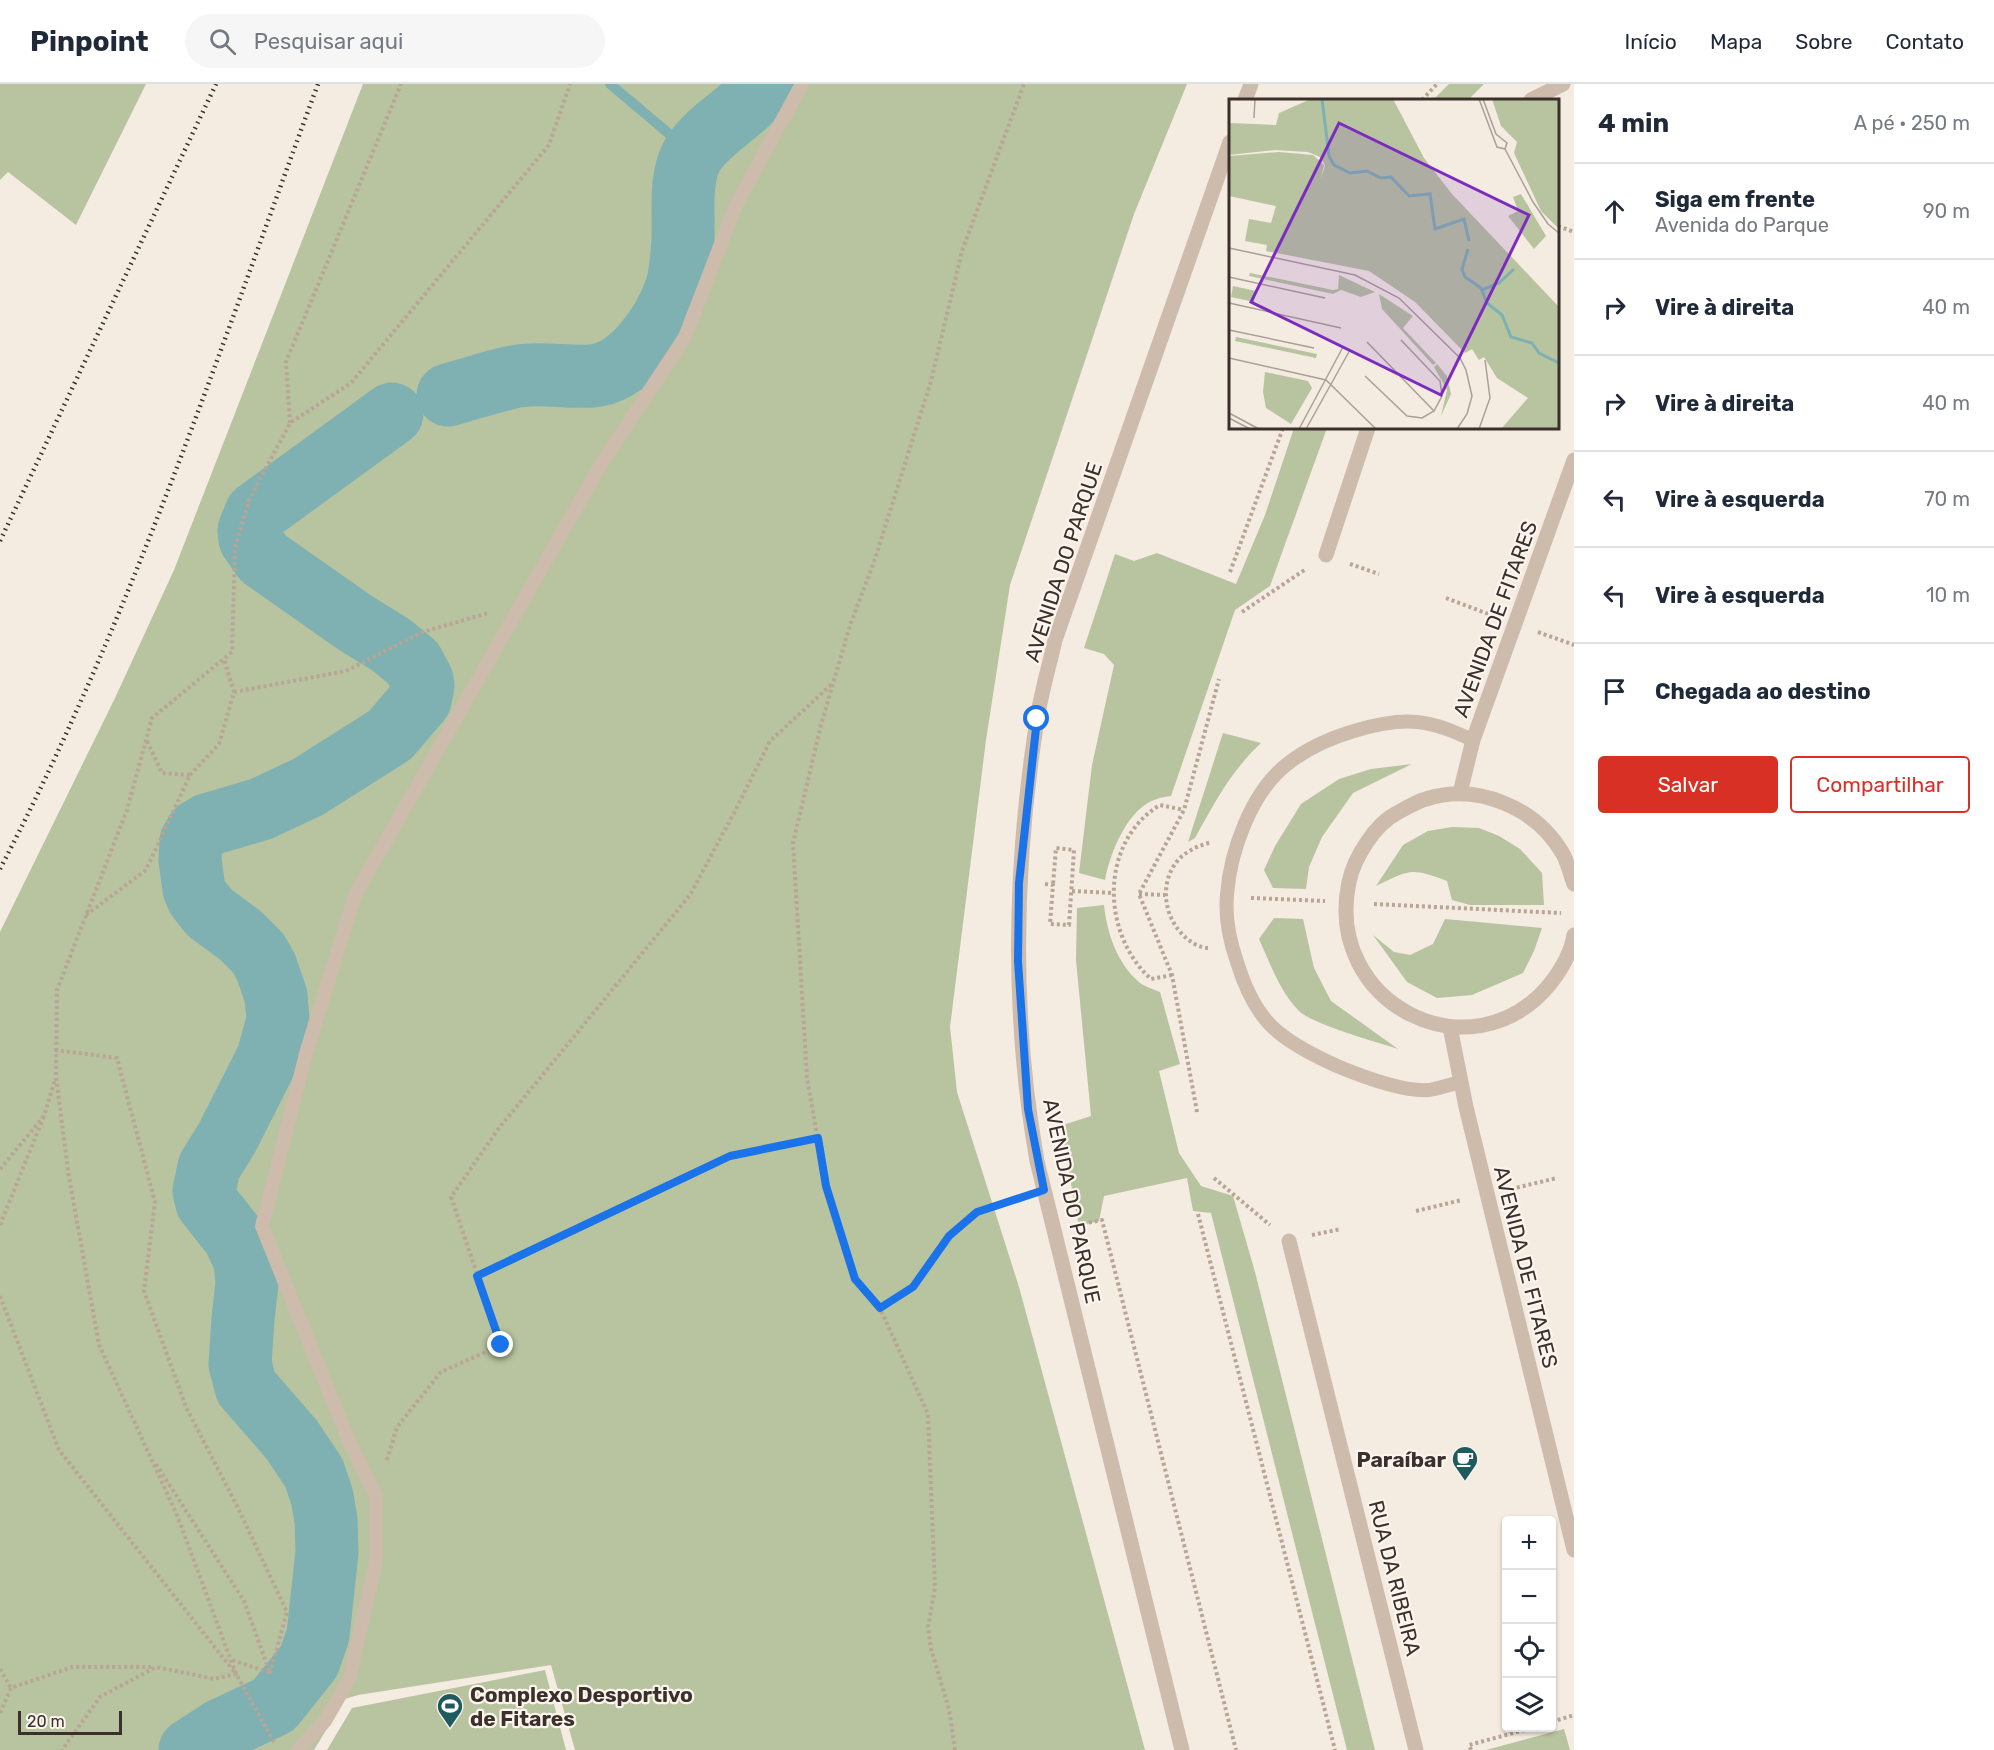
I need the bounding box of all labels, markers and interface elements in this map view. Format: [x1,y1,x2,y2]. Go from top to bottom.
search box [185,14,605,68]
text: Pinpoint [30,25,149,58]
icon: search [206,25,239,58]
text: Pesquisar aqui [254,28,403,55]
text: Início [1625,29,1677,54]
text: Mapa [1710,29,1762,54]
text: Sobre [1795,29,1852,54]
text: Contato [1885,29,1964,54]
inset map [1229,99,1559,429]
text: 4 min [1598,108,1669,139]
text: A pé · 250 m [1854,111,1970,135]
text: Siga em frente [1655,186,1815,213]
icon: ahead [1598,195,1631,228]
text: 90 m [1923,199,1970,223]
text: Avenida do Parque [1655,213,1829,237]
icon: right [1598,291,1631,324]
text: Vire à direita [1655,294,1794,321]
text: 40 m [1922,295,1970,319]
icon: right [1598,387,1631,420]
text: Vire à direita [1655,390,1794,417]
text: 40 m [1922,391,1970,415]
street label: AVENIDA DO PARQUE [1019,459,1107,665]
icon: left [1598,483,1631,516]
text: Vire à esquerda [1655,486,1825,513]
text: 70 m [1924,487,1970,511]
street label: AVENIDA DE FITARES [1448,517,1542,721]
icon: left [1598,579,1631,612]
text: Vire à esquerda [1655,582,1825,609]
text: 10 m [1926,583,1970,607]
icon: arrive [1598,675,1631,708]
text: Chegada ao destino [1655,678,1871,705]
route start [1023,705,1049,731]
button: Salvar [1598,756,1778,813]
button: Compartilhar [1790,756,1970,813]
street label: AVENIDA DO PARQUE [1038,1096,1106,1306]
street label: AVENIDA DE FITARES [1489,1163,1563,1371]
route end [487,1331,513,1357]
cafe icon: Paraíbar [1450,1444,1480,1482]
place label: Paraíbar [1356,1447,1446,1472]
street label: RUA DA RIBEIRA [1364,1498,1426,1658]
map controls [1502,1516,1556,1732]
button: + [1502,1516,1556,1570]
button: − [1502,1570,1556,1624]
button: locate [1502,1624,1556,1678]
button: layers [1502,1678,1556,1732]
place label: Complexo Desportivo de Fitares [470,1682,693,1731]
sports icon: Complexo Desportivo de Fitares [435,1691,465,1729]
scale bar [18,1708,122,1736]
text: 20 m [27,1712,65,1731]

